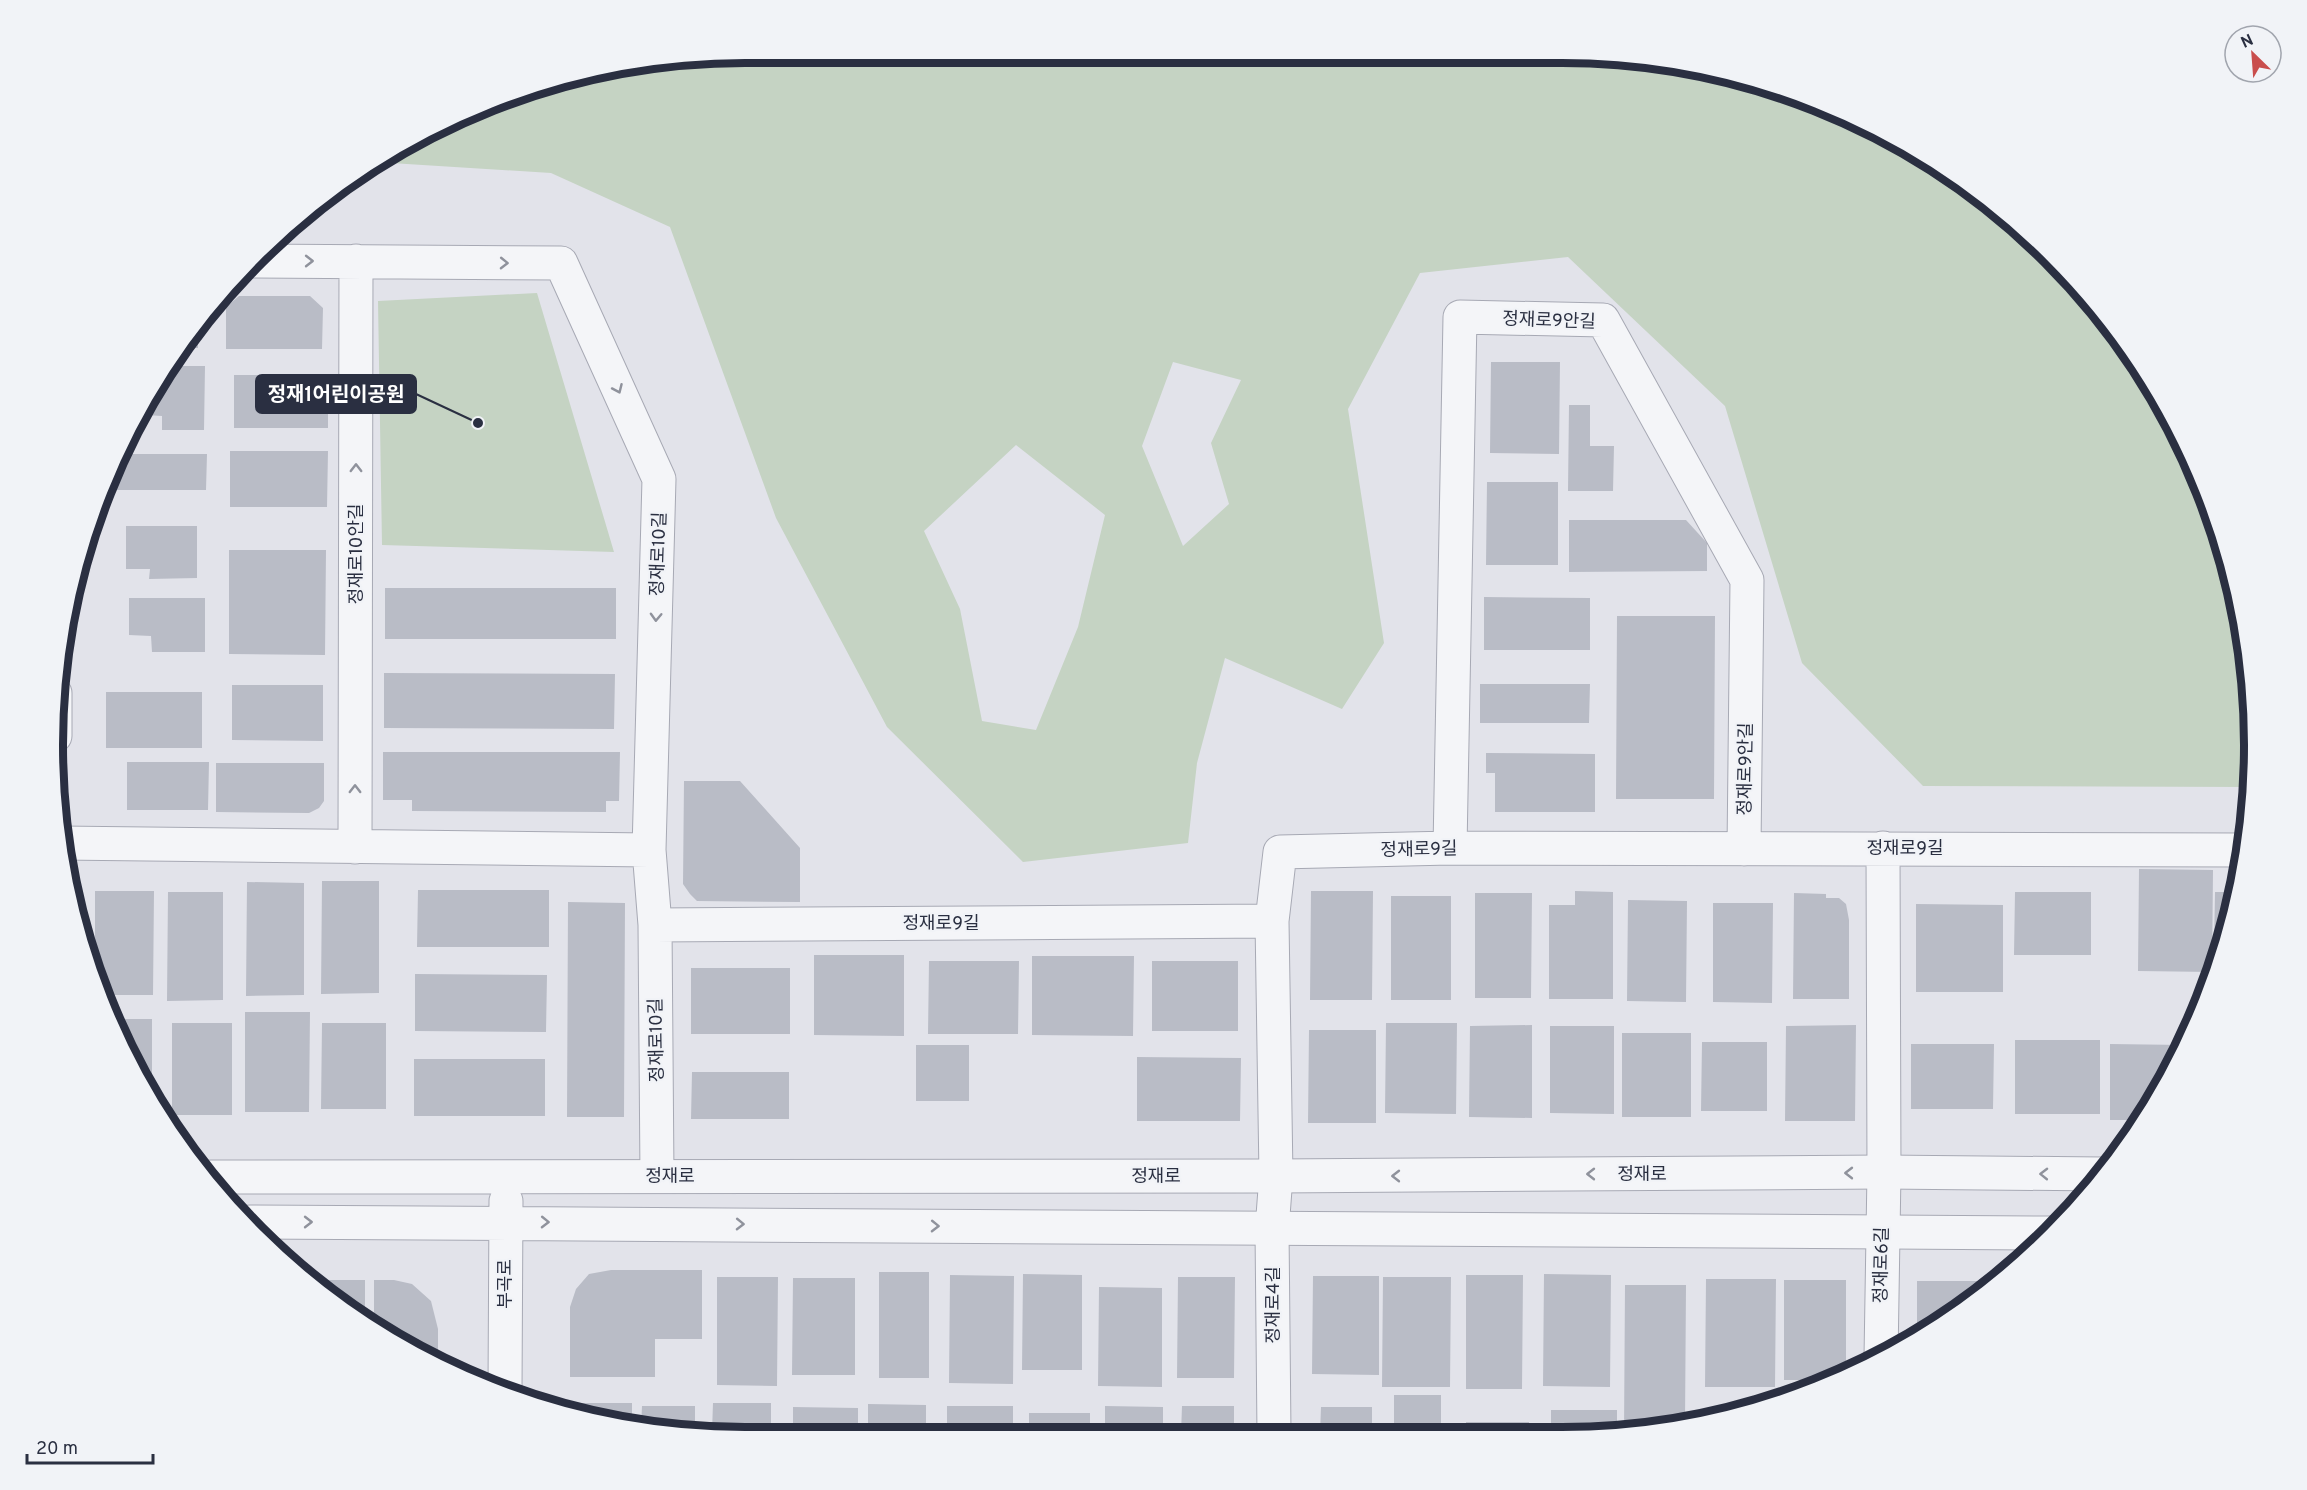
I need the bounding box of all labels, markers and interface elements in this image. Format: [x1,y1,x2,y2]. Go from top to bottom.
north arrow [2223,24,2283,84]
text: N [2238,31,2257,54]
one-way arrow [305,255,314,267]
one-way arrow [500,257,509,269]
street label: 정재로9안길 [1502,308,1596,335]
callout: 정재1어린이공원 [256,375,416,413]
one-way arrow [611,382,623,393]
text: 정재1어린이공원 [268,383,404,409]
one-way arrow [350,463,362,472]
street label: 정재로10안길 [346,503,369,605]
street label: 정재로10길 [647,511,672,597]
one-way arrow [650,612,662,621]
street label: 정재로9안길 [1734,722,1759,816]
one-way arrow [349,784,361,793]
street label: 정재로9길 [1380,838,1458,863]
street label: 정재로9길 [1867,838,1944,861]
street label: 정재로9길 [903,913,980,936]
street label: 정재로10길 [645,998,670,1082]
street label: 정재로 [1617,1164,1667,1187]
street label: 정재로 [645,1166,695,1189]
street label: 정재로 [1131,1166,1181,1189]
one-way arrow [1844,1167,1853,1179]
one-way arrow [1586,1168,1595,1180]
one-way arrow [2039,1168,2048,1180]
one-way arrow [1391,1170,1400,1182]
one-way arrow [304,1216,313,1228]
one-way arrow [541,1216,550,1228]
one-way arrow [736,1218,745,1230]
one-way arrow [931,1220,940,1232]
street label: 정재로6길 [1870,1226,1895,1304]
street label: 부곡로 [495,1259,518,1309]
street label: 정재로4길 [1263,1266,1286,1344]
scale bar [27,1427,153,1465]
text: 20 m [36,1438,78,1461]

